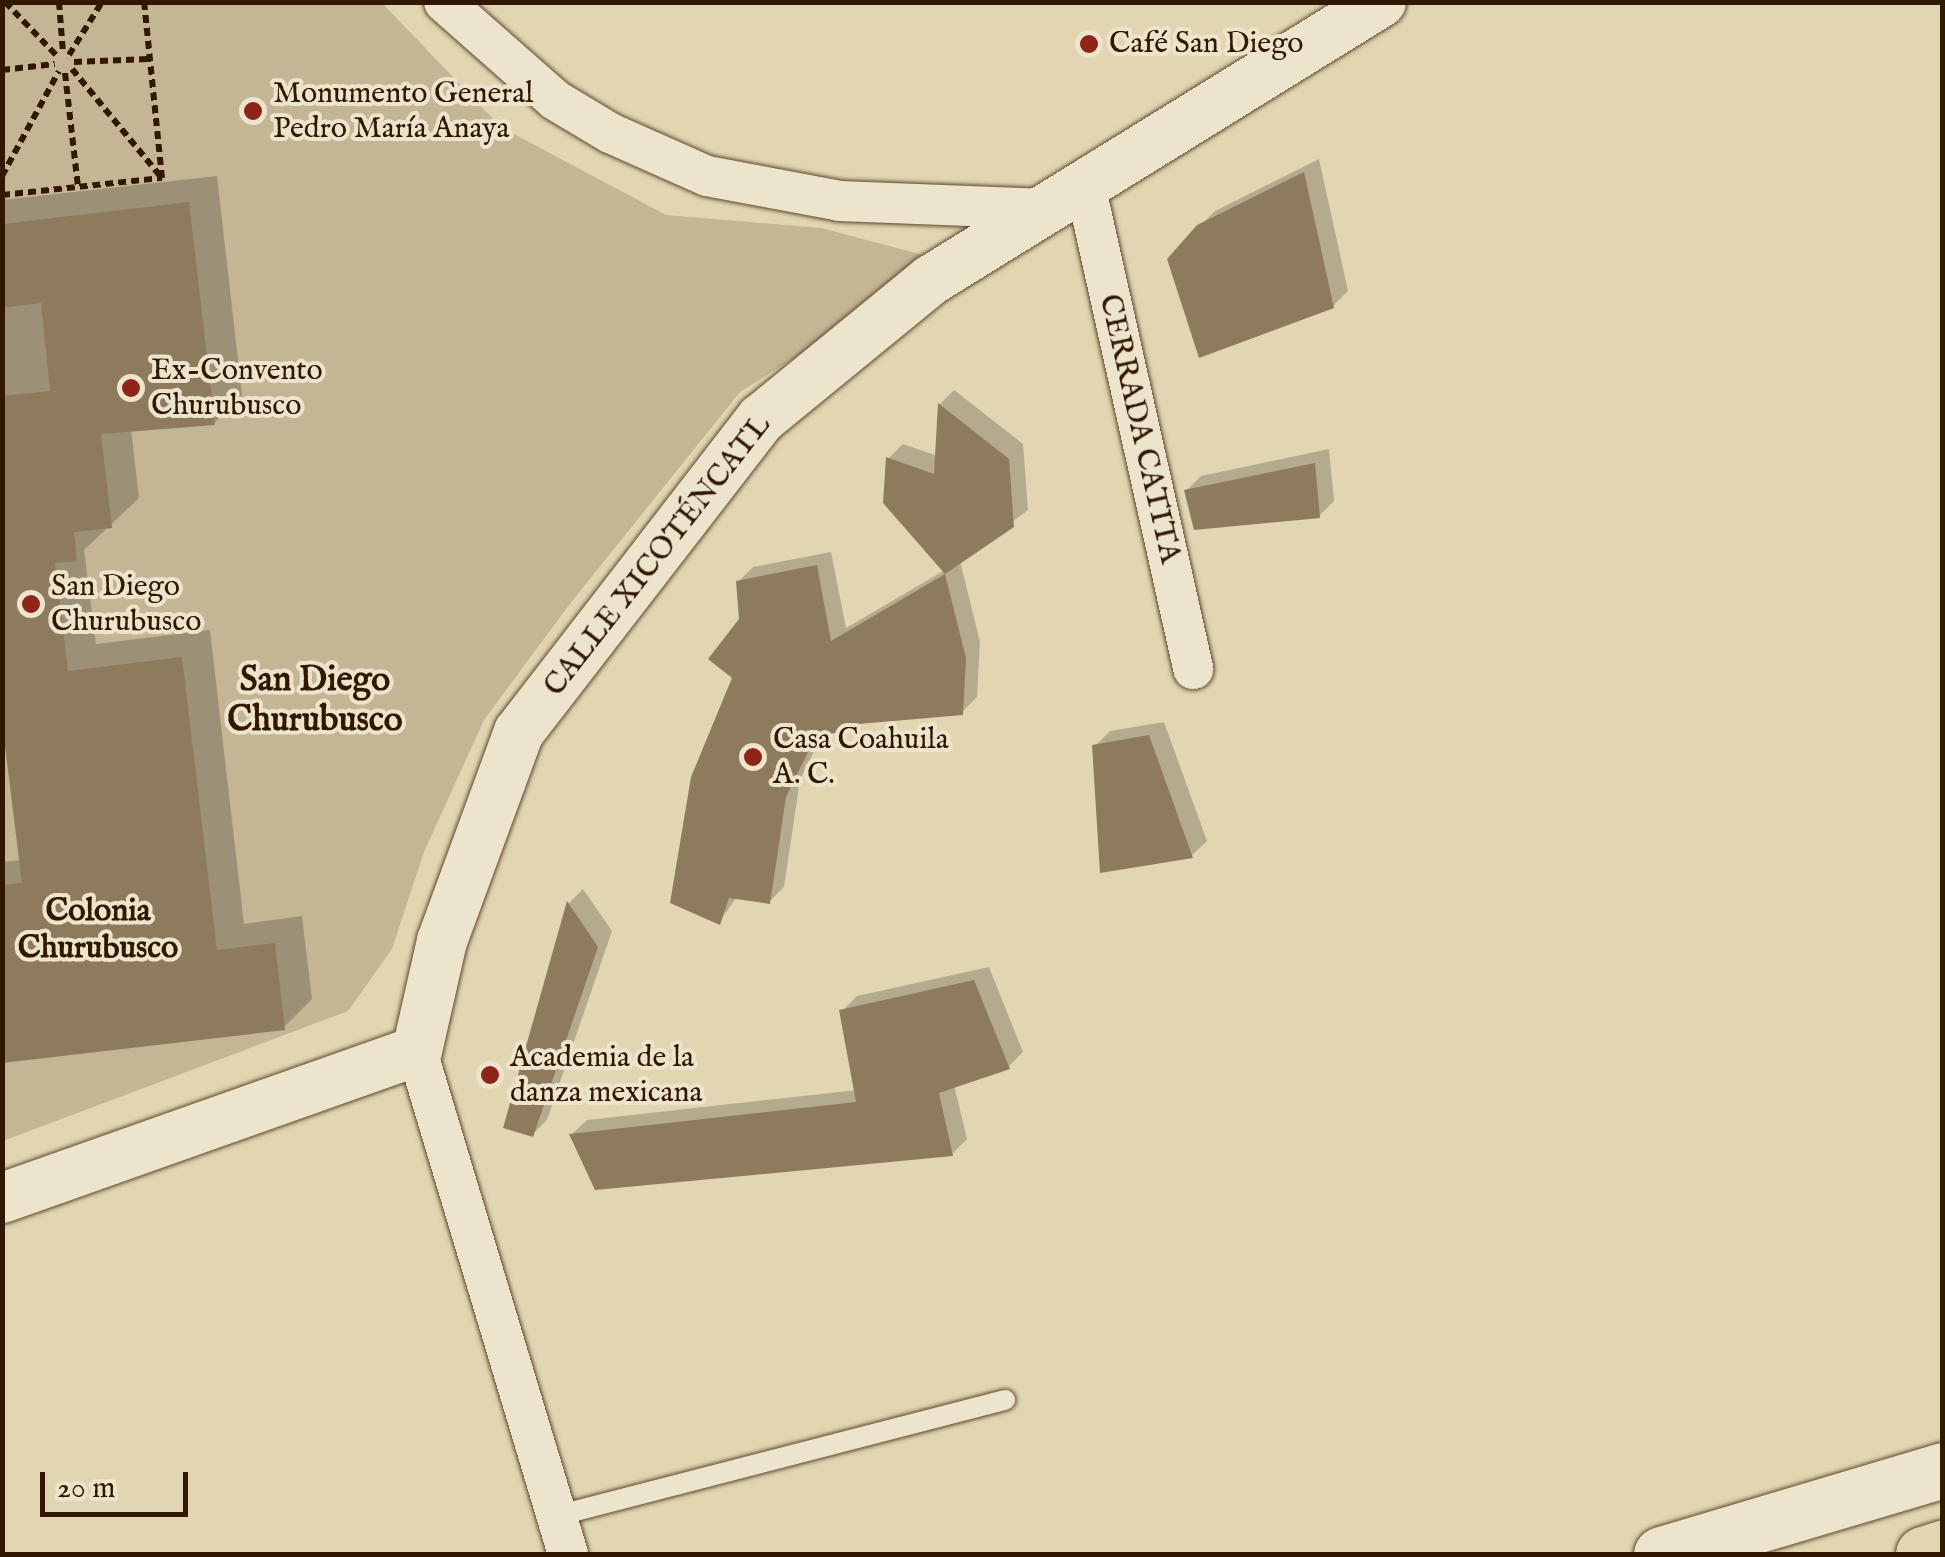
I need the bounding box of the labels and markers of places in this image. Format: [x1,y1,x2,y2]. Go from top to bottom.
place label: Café San Diego [1109,26,1303,62]
marker: Café San Diego [1078,33,1100,55]
place label: Monumento General Pedro María Anaya [273,76,534,146]
marker: Monumento General Pedro María Anaya [242,100,264,122]
place label: Ex-Convento Churubusco [151,353,323,424]
marker: Ex-Convento Churubusco [120,377,142,399]
place label: San Diego Churubusco [51,569,201,640]
marker: San Diego Churubusco [20,593,42,615]
place label: Casa Coahuila A. C. [773,722,949,792]
marker: Casa Coahuila A. C. [742,746,764,768]
place label: Academia de la danza mexicana [510,1040,702,1110]
marker: Academia de la danza mexicana [479,1064,501,1086]

